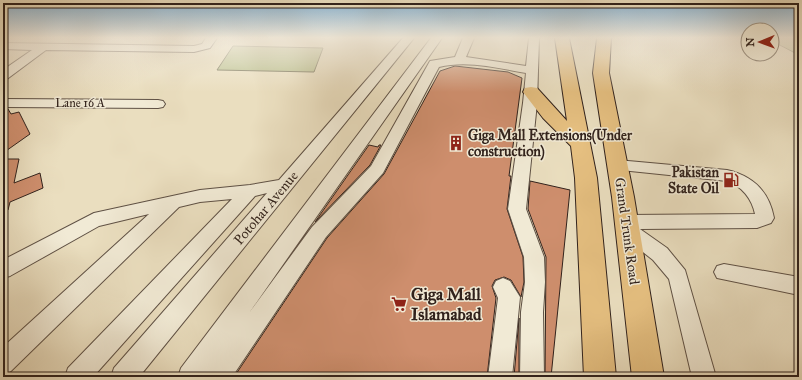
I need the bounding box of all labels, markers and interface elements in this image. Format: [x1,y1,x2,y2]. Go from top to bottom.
north arrow [740,22,780,62]
text: N [744,37,757,47]
street label: Lane 16 A [55,96,105,110]
place label: Giga Mall Extensions(Under construction) [468,127,633,161]
building icon: Giga Mall Extensions(Under construction) [447,134,465,152]
place label: Pakistan State Oil [668,164,720,197]
street label: Potohar Avenue [230,168,302,248]
fuel station icon: Pakistan State Oil [722,171,740,189]
street label: Grand Trunk Road [611,176,643,286]
place label: Giga Mall Islamabad [411,284,482,325]
supermarket icon: Giga Mall Islamabad [390,295,408,313]

